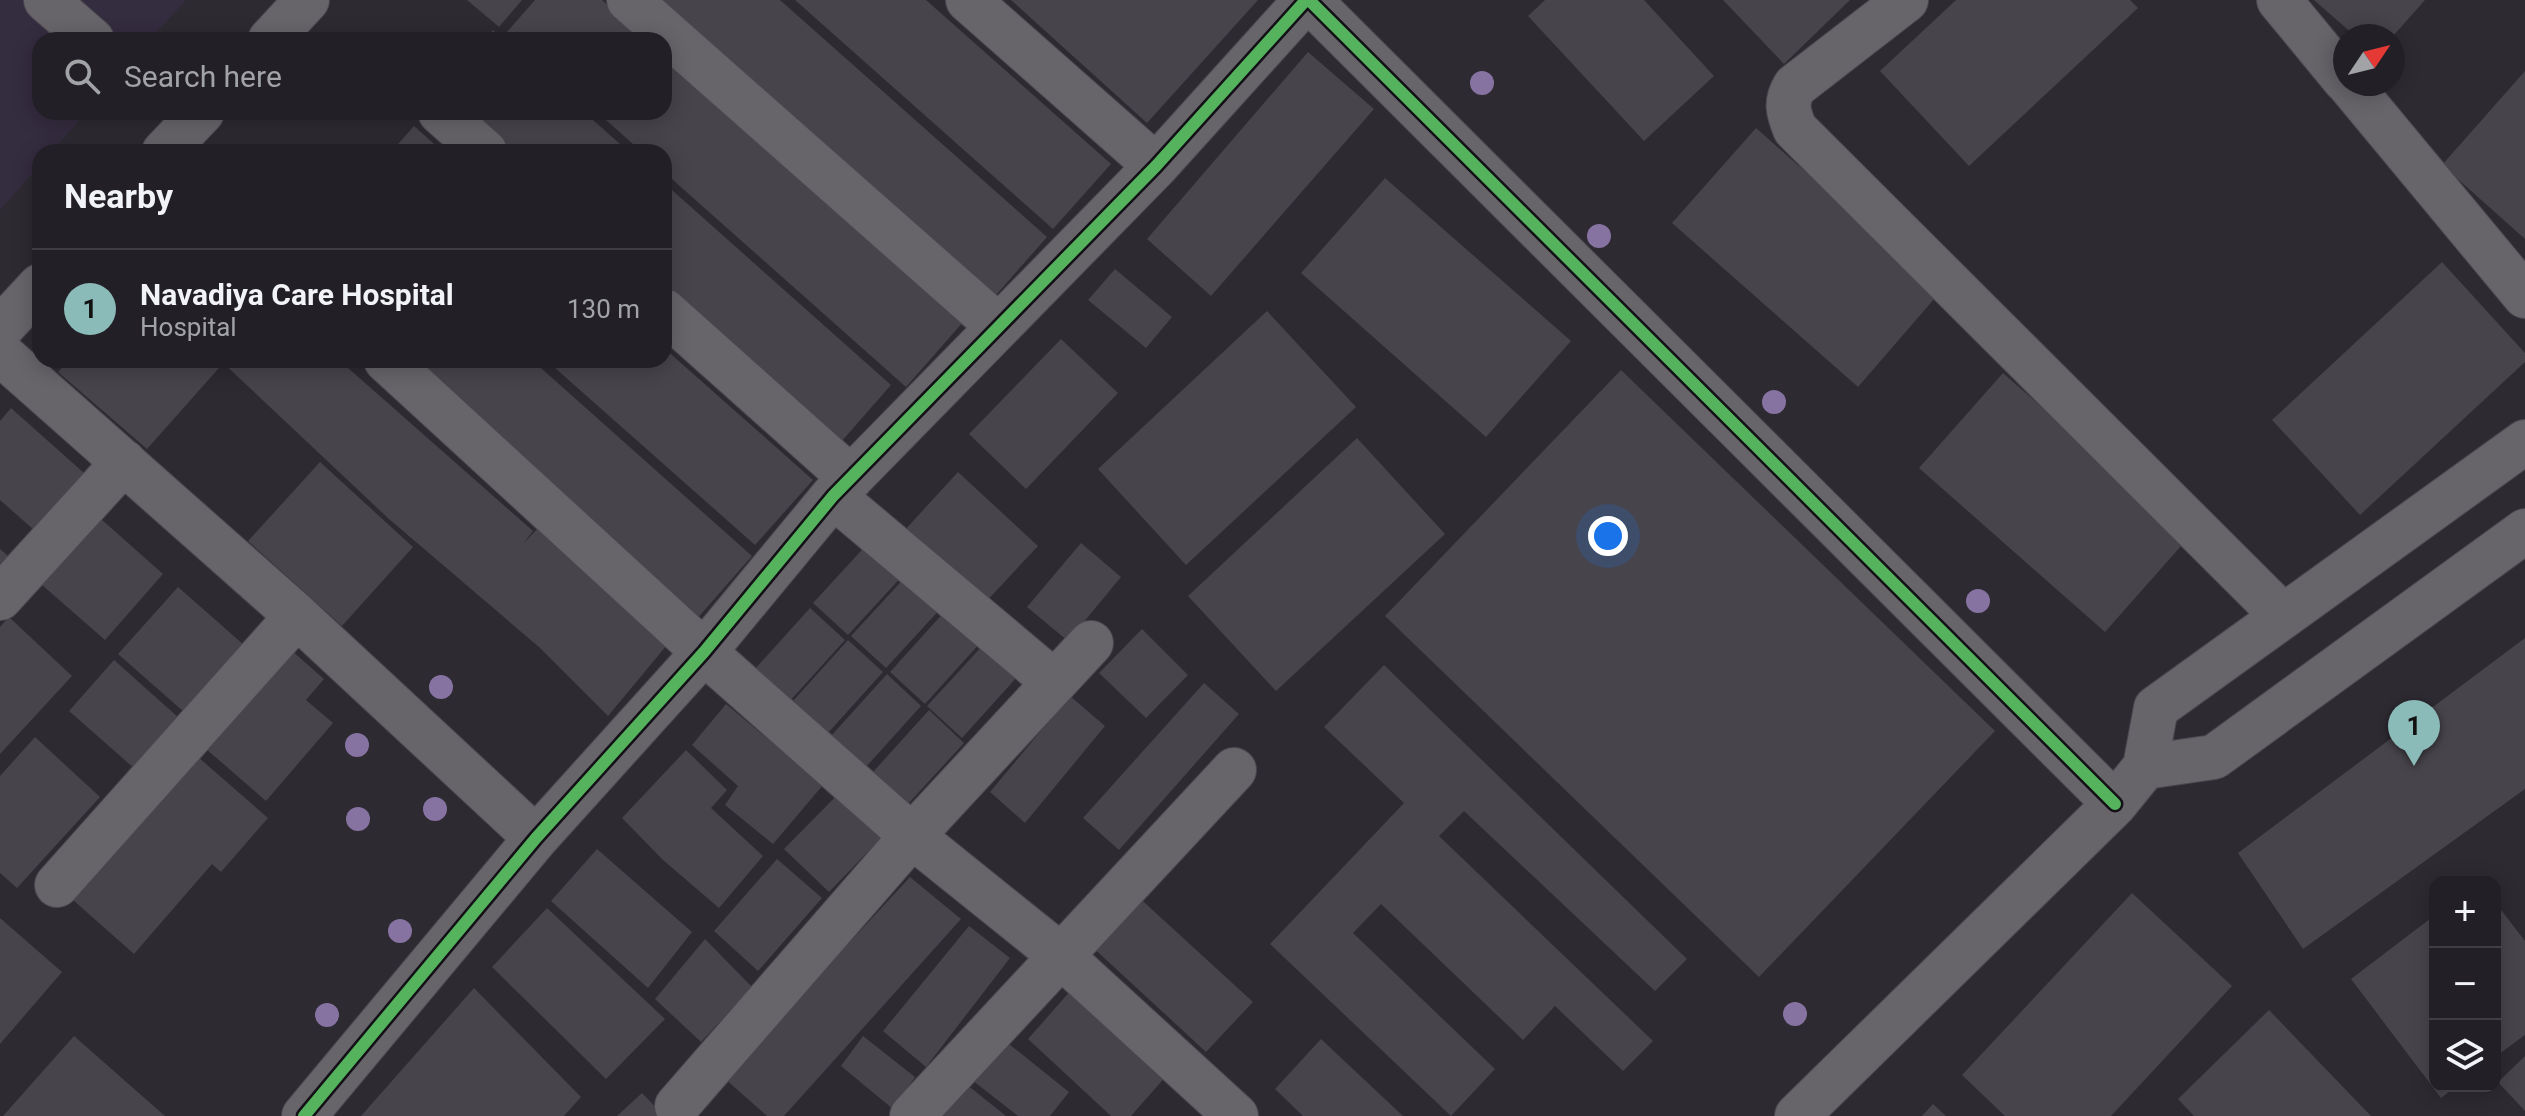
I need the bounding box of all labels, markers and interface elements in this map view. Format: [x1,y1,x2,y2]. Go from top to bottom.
north arrow [2333,24,2405,96]
search box [32,32,672,120]
icon: search [60,54,104,98]
text: Search here [124,59,282,94]
text: Nearby [64,176,173,216]
text: Navadiya Care Hospital [140,277,454,312]
text: 1 [83,294,97,324]
text: 130 m [567,294,640,324]
text: Hospital [140,312,237,342]
your location [1588,516,1628,556]
pin: 1 [2388,700,2440,766]
map controls [2429,876,2501,1092]
button: + [2429,876,2501,948]
button: − [2429,948,2501,1020]
button: layers [2429,1020,2501,1092]

